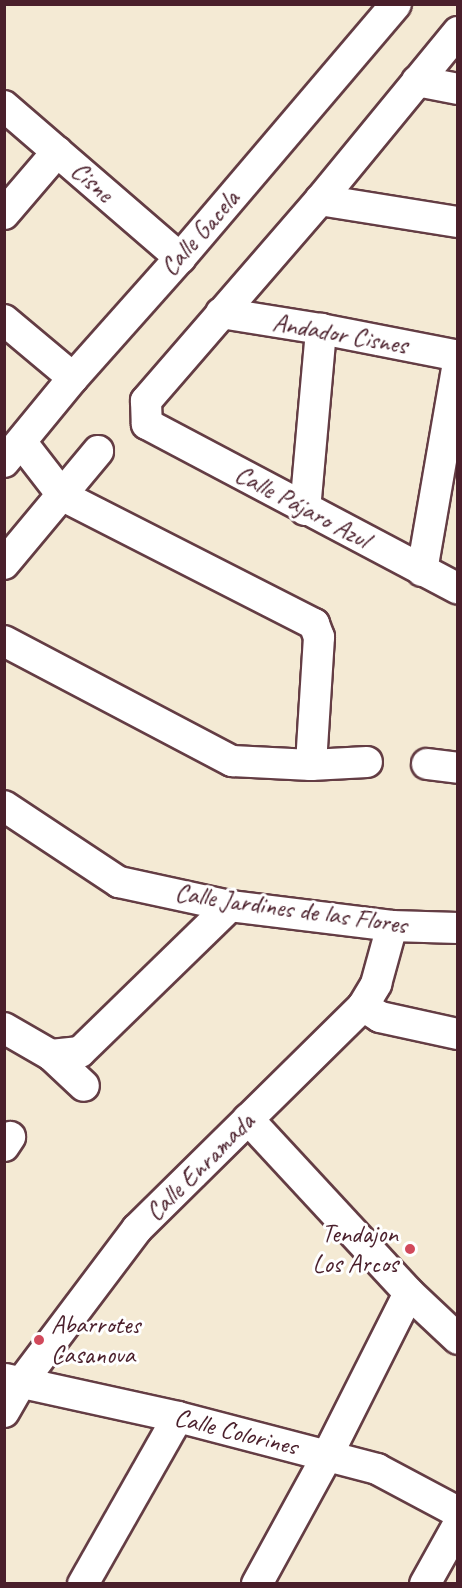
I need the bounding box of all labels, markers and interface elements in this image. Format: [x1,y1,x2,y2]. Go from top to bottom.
street label: Cisne [64,155,120,209]
street label: Calle Gacela [154,184,246,282]
street label: Andador Cisnes [270,307,410,361]
street label: Calle Pájaro Azul [229,459,375,555]
street label: Calle Jardines de las Flores [173,877,409,941]
street label: Calle Enramada [140,1107,260,1227]
place label: Tendajon Los Arcos [313,1218,398,1280]
marker: Tendajon Los Arcos [403,1242,417,1256]
place label: Abarrotes Casanova [51,1309,140,1370]
marker: Abarrotes Casanova [32,1333,46,1347]
street label: Calle Colorines [171,1402,301,1462]

